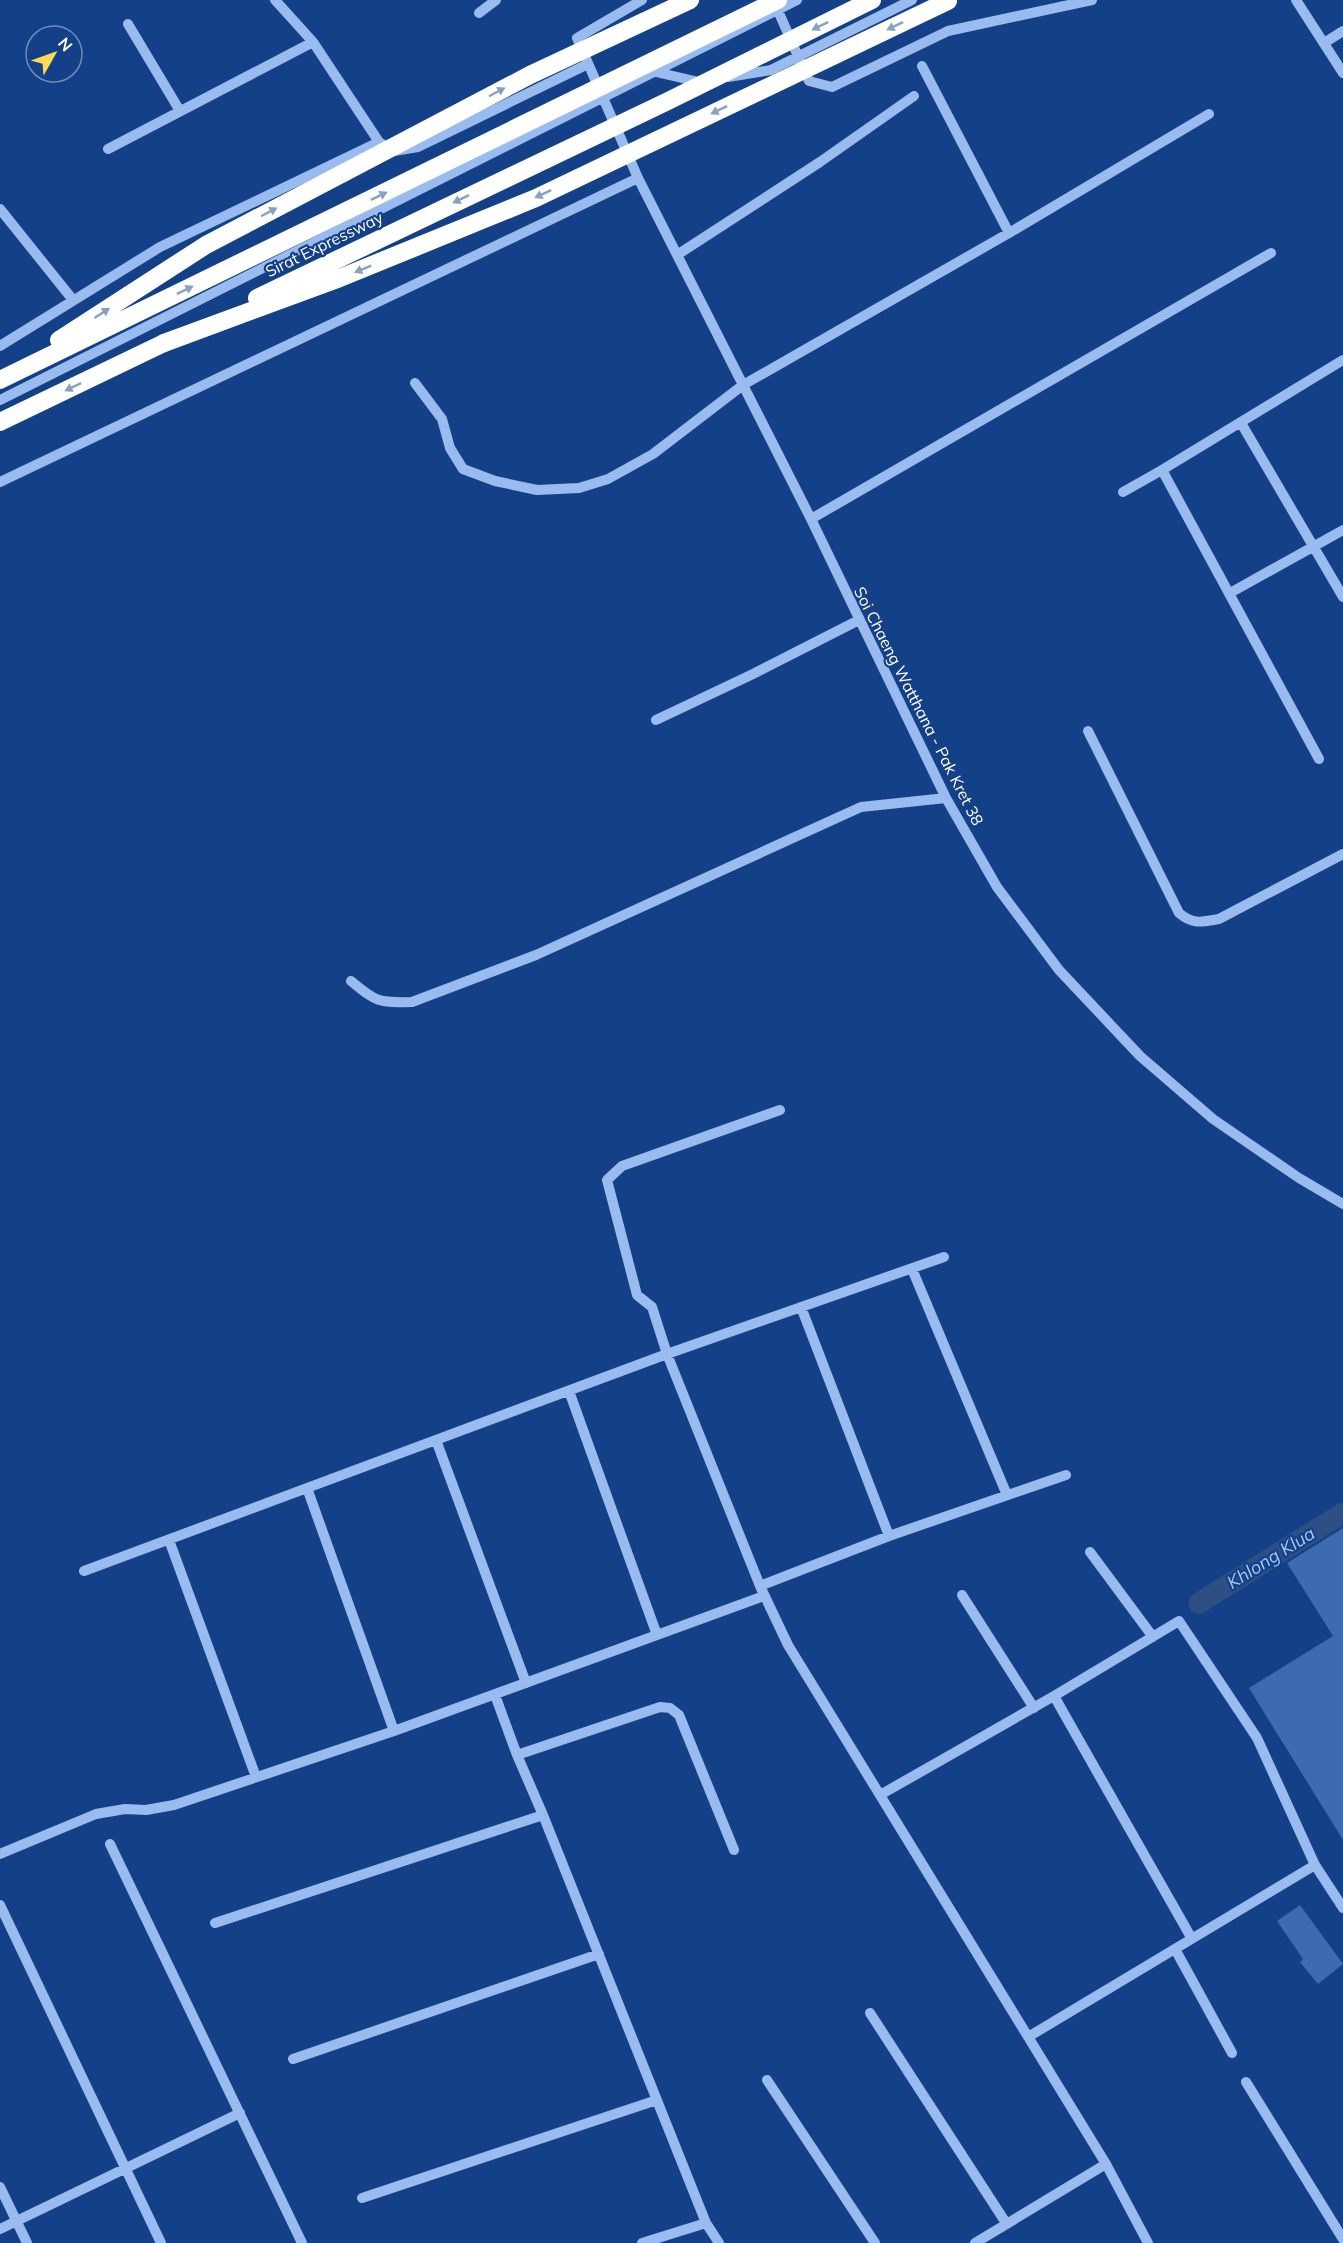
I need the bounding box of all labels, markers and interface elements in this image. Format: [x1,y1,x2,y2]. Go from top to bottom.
one-way arrow [811,21,828,31]
one-way arrow [886,22,903,31]
north arrow [24,24,84,84]
text: N [54,33,77,55]
one-way arrow [489,88,506,97]
one-way arrow [711,106,728,115]
one-way arrow [535,190,552,199]
one-way arrow [371,191,388,200]
one-way arrow [453,195,470,204]
street label: Sirat Expressway [262,207,387,281]
one-way arrow [260,208,278,218]
one-way arrow [354,265,372,274]
one-way arrow [176,286,193,295]
one-way arrow [94,307,110,318]
one-way arrow [65,382,82,391]
street label: Soi Chaeng Watthana - Pak Kret 38 [850,583,988,829]
water label: Khlong Klua [1222,1521,1319,1594]

